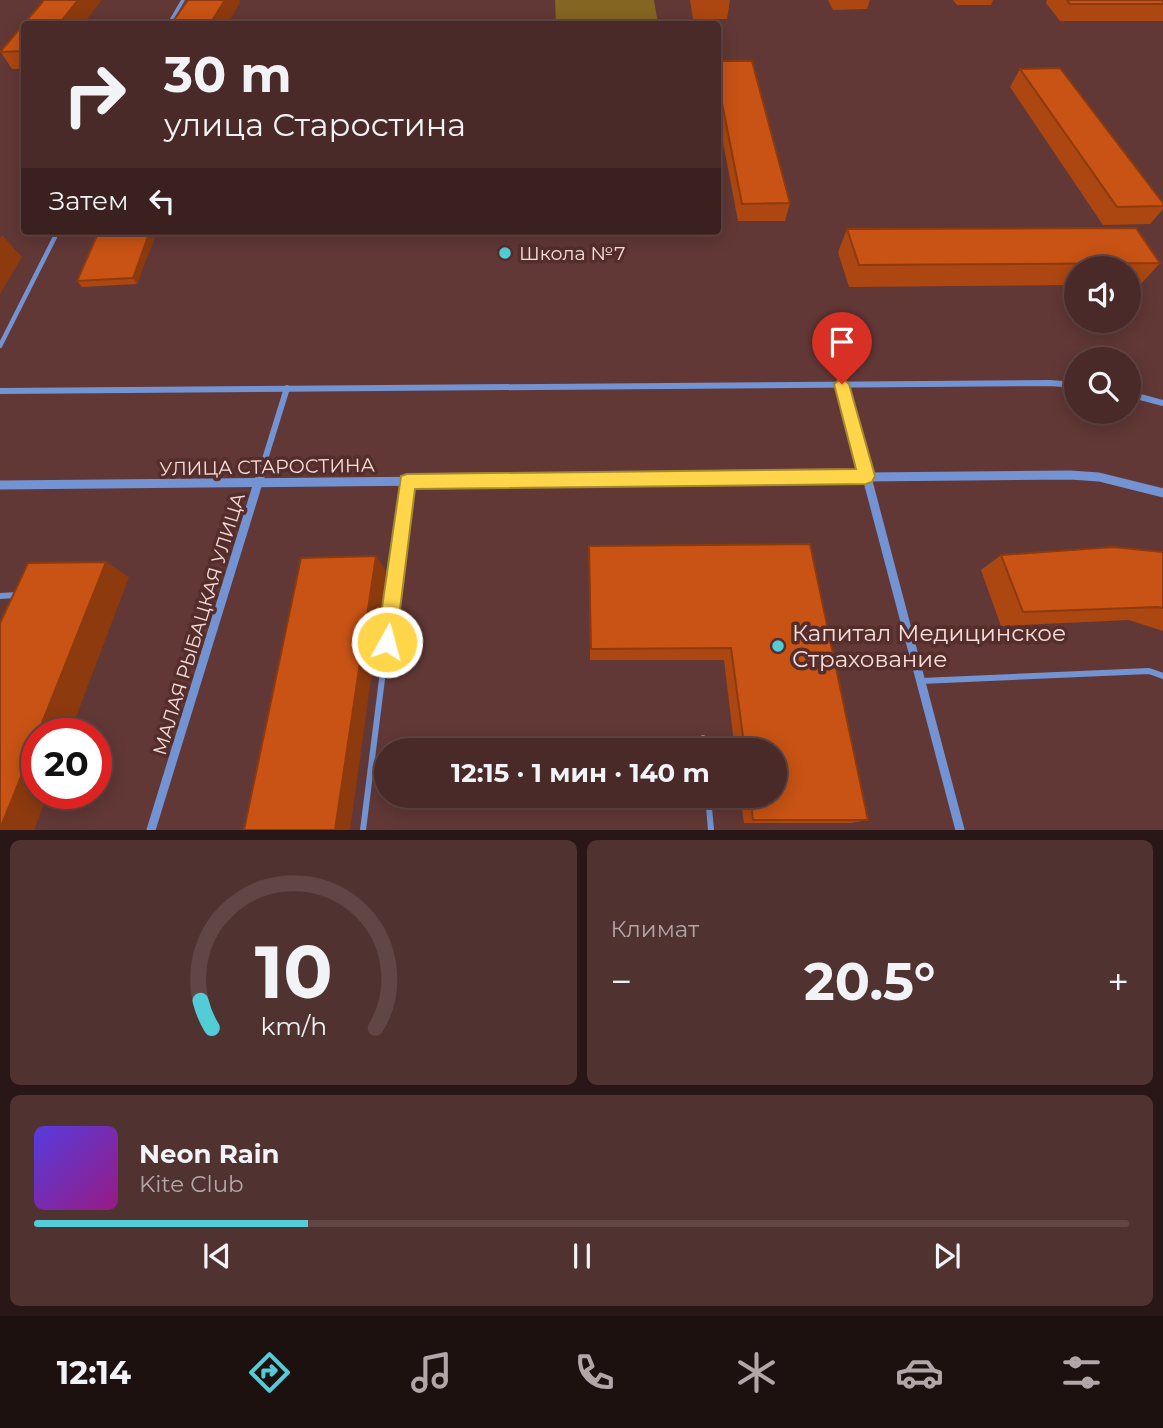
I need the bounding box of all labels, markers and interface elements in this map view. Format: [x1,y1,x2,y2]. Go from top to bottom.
text: 30 m [164,45,292,104]
icon: right [49,49,140,140]
text: улица Старостина [164,105,466,144]
icon: left [143,182,181,220]
text: Затем [49,185,129,217]
place label: Школа №7 [519,242,625,265]
marker: Школа №7 [497,245,513,261]
map controls [1064,256,1141,424]
button: sound [1064,256,1141,333]
pin [812,312,872,384]
icon: arrive [823,323,861,361]
button: search [1064,347,1141,424]
street label: УЛИЦА СТАРОСТИНА [159,454,375,480]
street label: МАЛАЯ РЫБАЦКАЯ УЛИЦА [148,490,250,758]
position arrow [350,605,424,679]
place label: Капитал Медицинское Страхование [792,619,1066,673]
marker: Капитал Медицинское Страхование [770,638,786,654]
speed limit sign: 20 [21,718,112,809]
text: 12:15 · 1 мин · 140 m [451,757,710,789]
text: Климат [611,915,699,943]
text: 10 [254,929,332,1017]
text: 20.5° [804,950,935,1013]
text: − [611,958,632,1005]
text: + [1107,958,1129,1005]
text: km/h [260,1011,327,1041]
text: Neon Rain [139,1138,280,1170]
text: Kite Club [139,1170,244,1198]
icon: previous [198,1237,236,1275]
icon: pause [563,1237,601,1275]
icon: next [928,1237,966,1275]
icon: directions [245,1348,294,1397]
icon: music [407,1348,456,1397]
icon: phone [570,1348,619,1397]
icon: climate [732,1348,781,1397]
icon: car [895,1348,944,1397]
icon: filters [1057,1348,1106,1397]
text: 12:14 [57,1353,131,1392]

